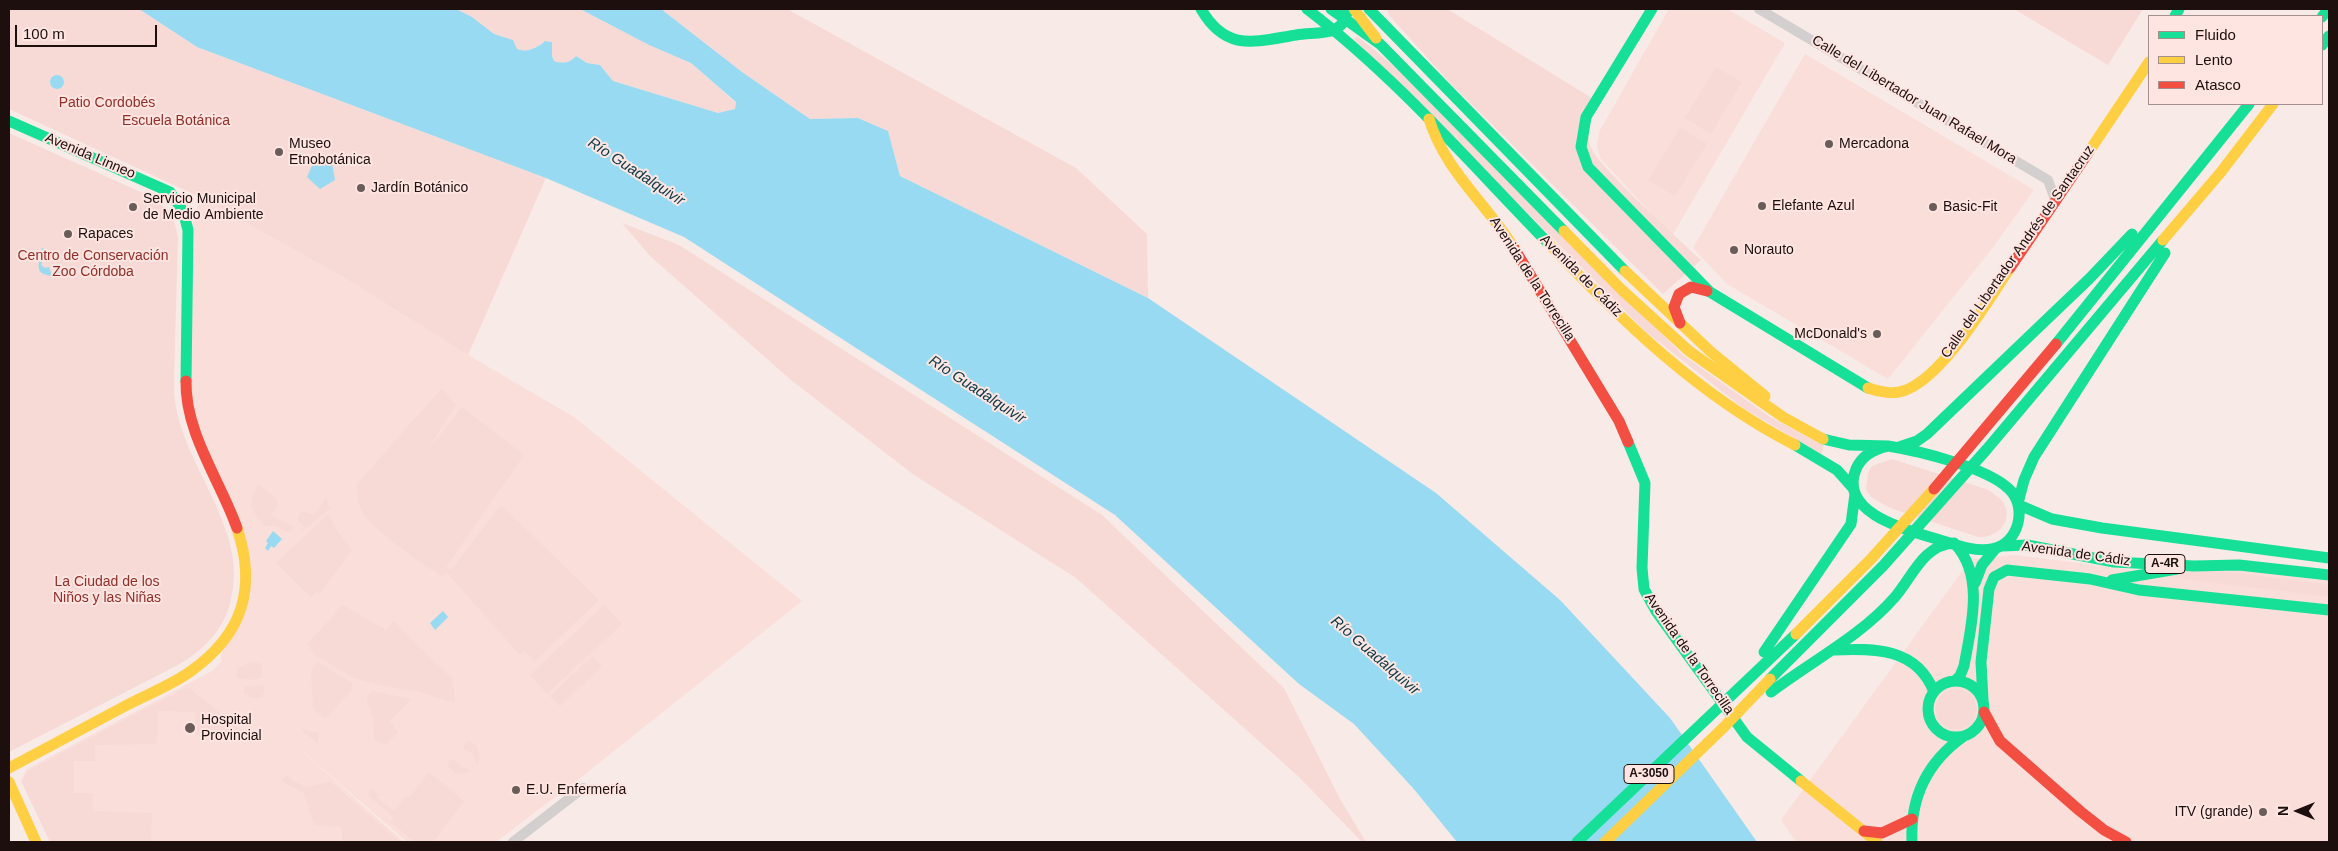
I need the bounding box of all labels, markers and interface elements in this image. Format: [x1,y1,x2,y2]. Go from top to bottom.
scale bar [18,15,160,47]
legend [2148,15,2323,105]
text: 100 m [23,25,65,42]
text: Fluido [2195,26,2236,43]
street label: Calle del Libertador Juan Rafael Mora [1809,32,2019,168]
text: Lento [2195,51,2233,68]
text: Atasco [2195,76,2241,93]
park label: Patio Cordobés [59,95,155,111]
park label: Escuela Botánica [122,113,230,129]
street label: Avenida Linneo [42,129,138,183]
water label: Río Guadalquivir [584,134,688,210]
place label: Museo Etnobotánica [289,136,371,168]
place label: Mercadona [1839,136,1909,152]
marker: Mercadona [1823,138,1835,150]
street label: Calle del Libertador Andrés de Santacruz [1938,142,2098,362]
marker: Museo Etnobotánica [273,146,285,158]
place label: Jardín Botánico [371,180,468,196]
marker: Jardín Botánico [355,182,367,194]
place label: Servicio Municipal de Medio Ambiente [143,191,264,223]
place label: Elefante Azul [1772,198,1854,214]
place label: Basic-Fit [1943,199,1997,215]
marker: Elefante Azul [1756,200,1768,212]
marker: Servicio Municipal de Medio Ambiente [127,201,139,213]
marker: Basic-Fit [1927,201,1939,213]
street label: Avenida de la Torrecilla [1486,214,1578,344]
place label: Rapaces [78,226,133,242]
marker: Rapaces [62,228,74,240]
street label: Avenida de Cádiz [1536,231,1626,321]
place label: Norauto [1744,242,1794,258]
marker: Norauto [1728,244,1740,256]
park label: Centro de Conservación Zoo Córdoba [18,248,168,280]
place label: McDonald's [1794,326,1867,342]
marker: McDonald's [1871,328,1883,340]
water label: Río Guadalquivir [925,352,1029,428]
street label: Avenida de Cádiz [2021,538,2131,570]
road number: A-4R [2145,554,2185,574]
park label: La Ciudad de los Niños y las Niñas [53,574,161,606]
street label: Avenida de la Torrecilla [1641,590,1737,718]
water label: Río Guadalquivir [1327,613,1423,699]
place label: Hospital Provincial [201,712,262,744]
marker: Hospital Provincial [183,721,197,735]
road number: A-3050 [1624,764,1674,784]
place label: E.U. Enfermería [526,782,626,798]
marker: E.U. Enfermería [510,784,522,796]
north arrow [2273,786,2323,836]
place label: ITV (grande) [2174,804,2253,820]
marker: ITV (grande) [2257,806,2269,818]
text: N [2275,806,2291,816]

